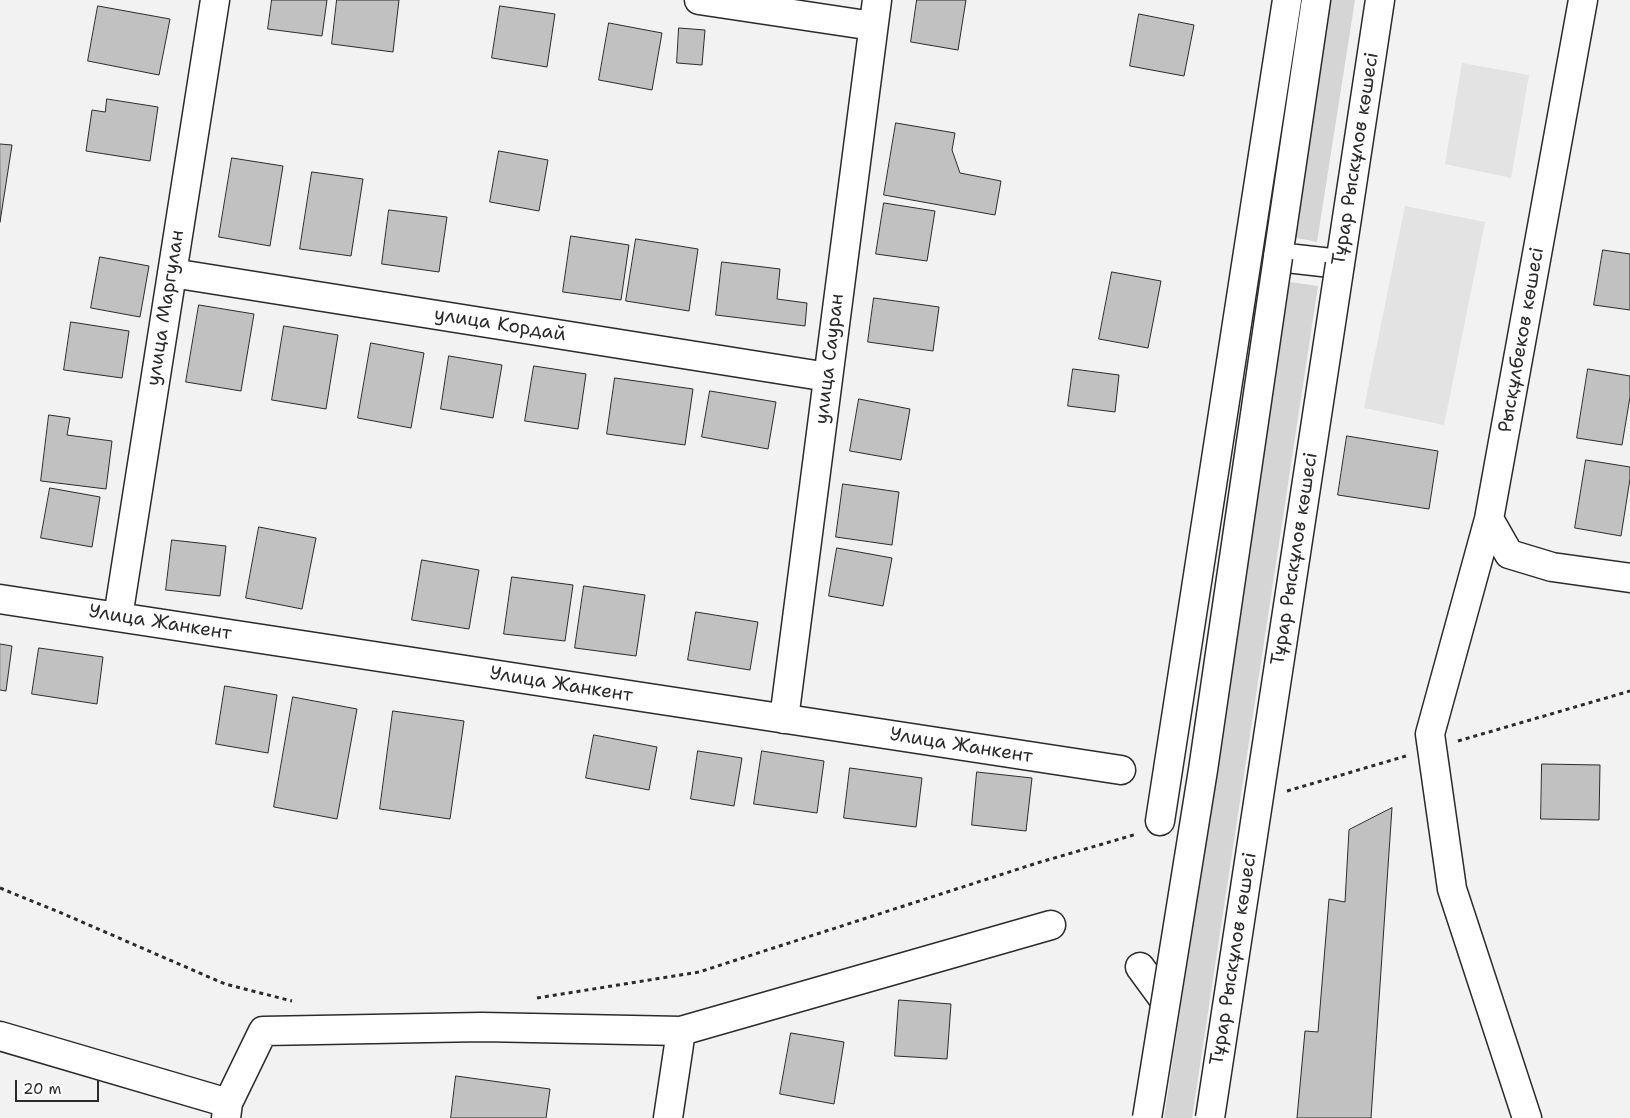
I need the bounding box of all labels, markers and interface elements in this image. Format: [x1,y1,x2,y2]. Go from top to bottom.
street label: Тұрар Рыскұлов көшесі [1328,51,1384,267]
street label: улица Маргулан [142,228,190,388]
street label: Рысқұлбеков көшесі [1494,246,1550,434]
street label: улица Сауран [811,292,849,426]
street label: улица Кордай [432,303,568,347]
street label: Тұрар Рыскұлов көшесі [1267,451,1323,667]
street label: Улица Жанкент [87,600,233,646]
street label: Улица Жанкент [488,662,634,708]
street label: Улица Жанкент [888,723,1034,769]
street label: Тұрар Рыскұлов көшесі [1206,851,1262,1067]
scale bar [18,1070,101,1102]
text: 20 m [23,1079,62,1099]

